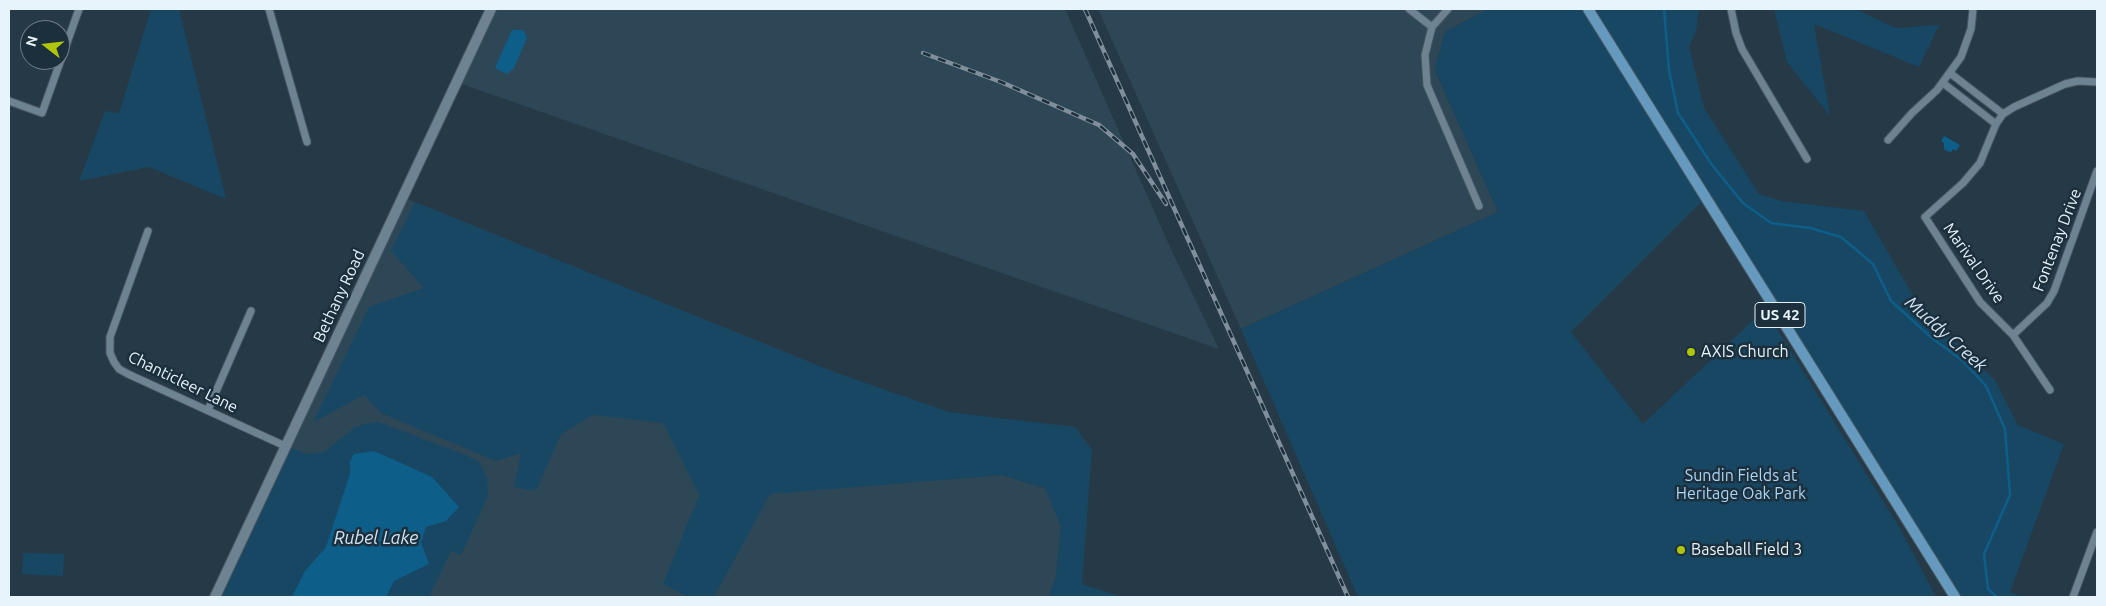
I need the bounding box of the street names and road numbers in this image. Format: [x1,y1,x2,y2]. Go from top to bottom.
street label: Fontenay Drive [2029,186,2085,294]
street label: Marival Drive [1939,219,2009,307]
street label: Bethany Road [309,247,369,345]
road number: US 42 [1755,302,1805,328]
street label: Chanticleer Lane [125,347,241,417]

